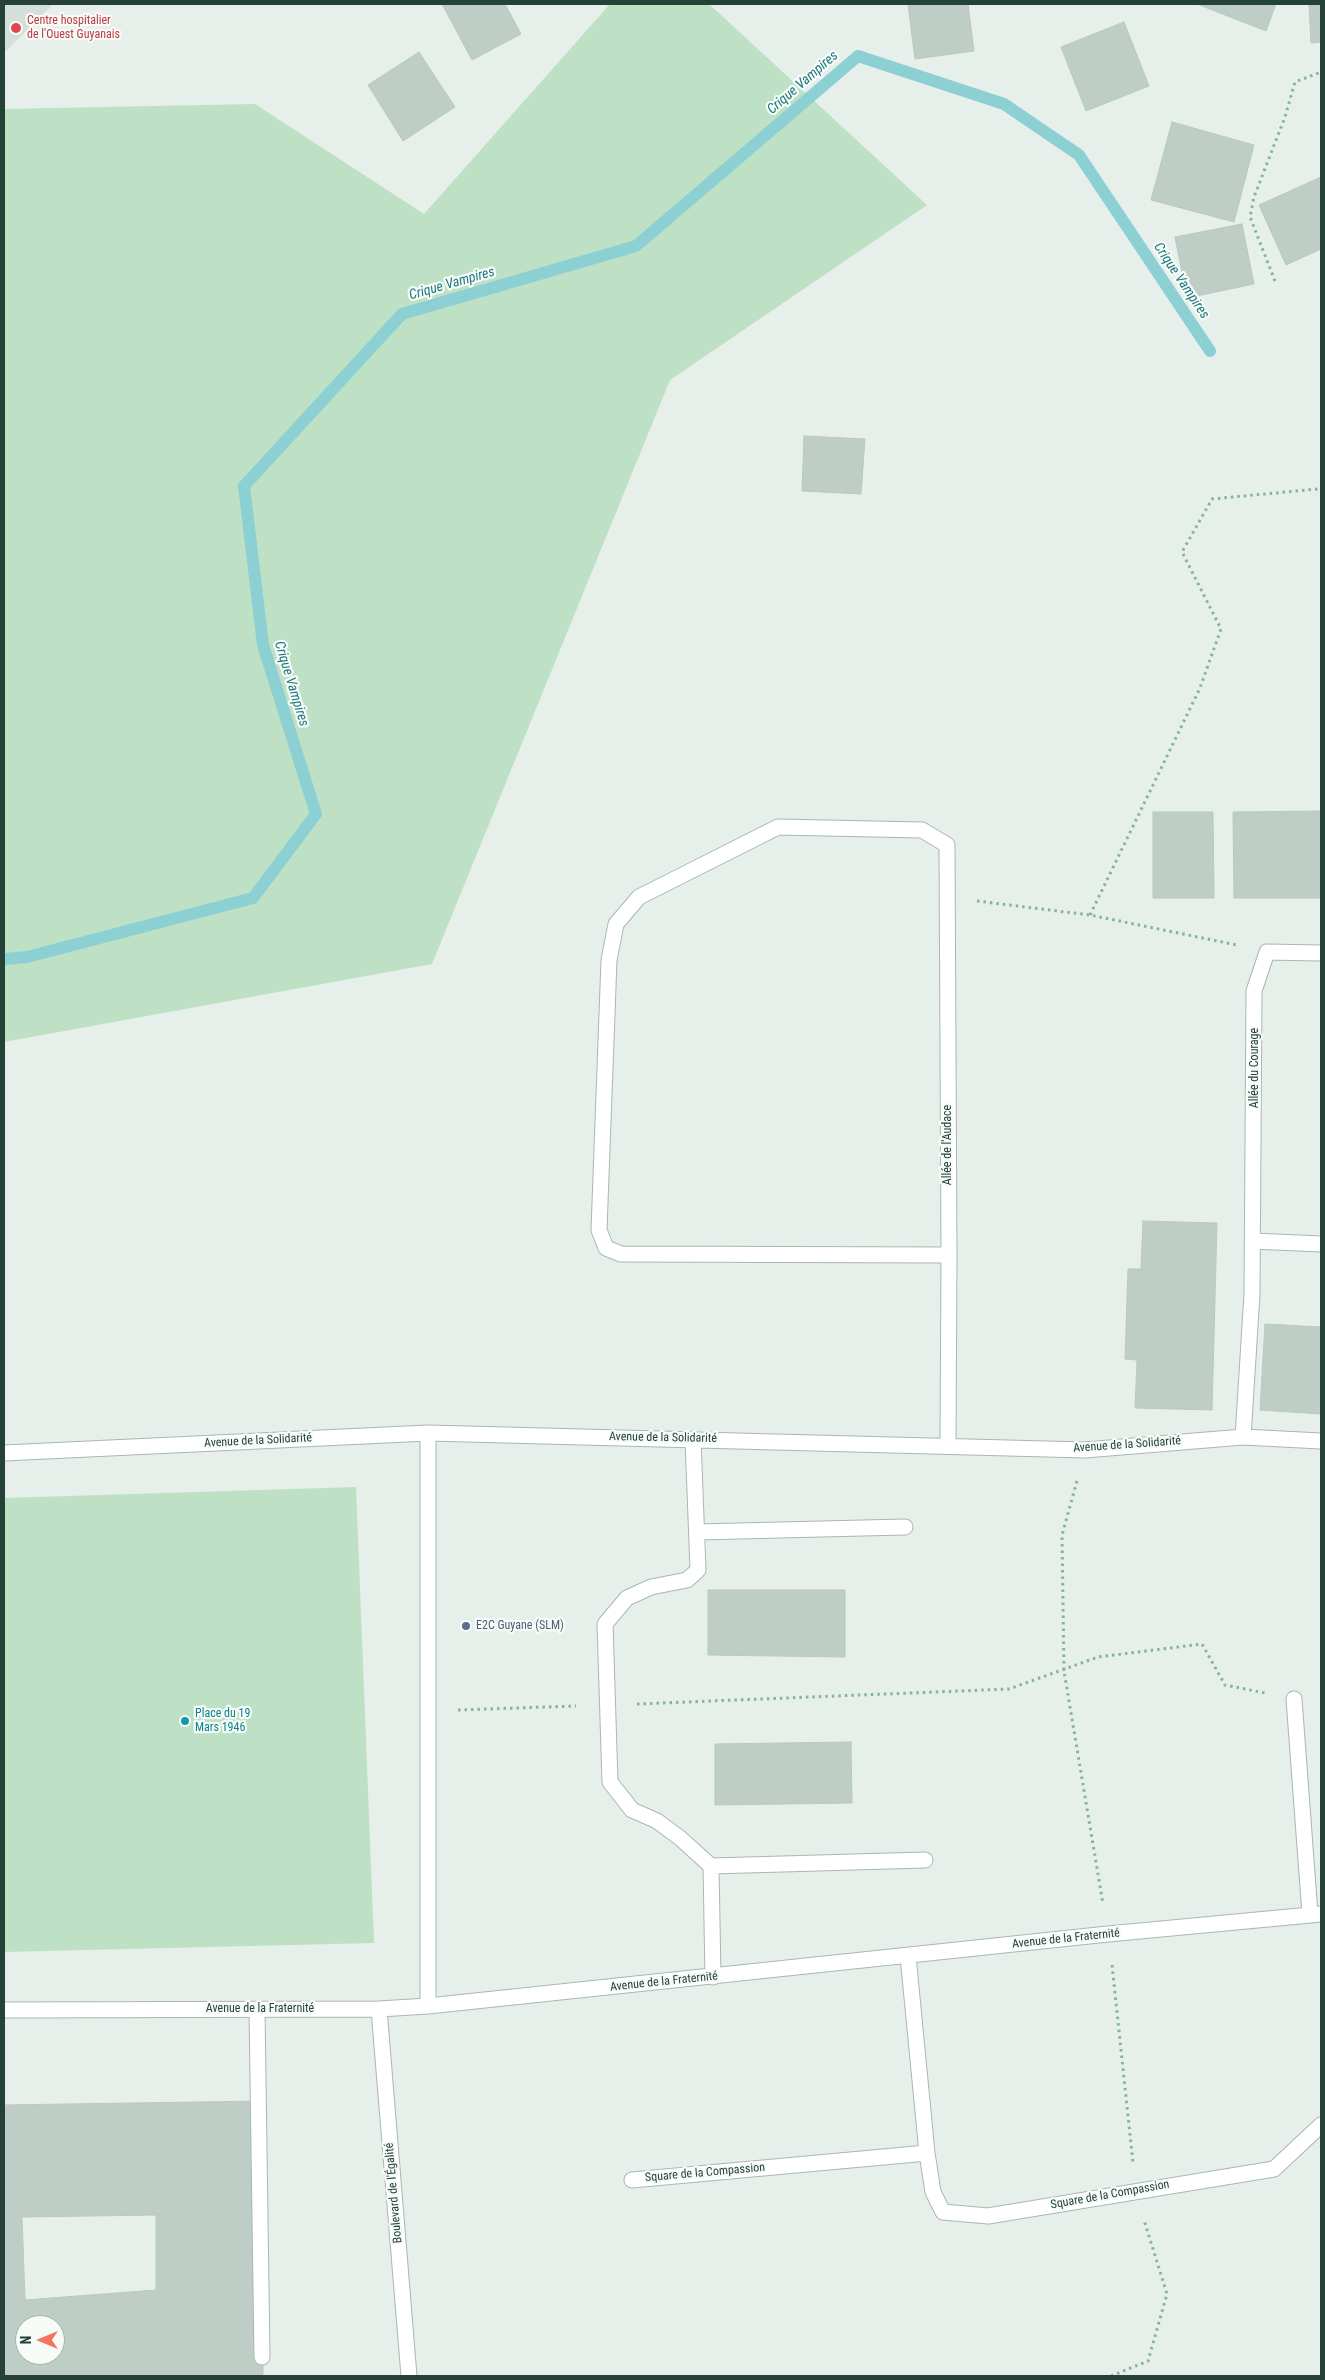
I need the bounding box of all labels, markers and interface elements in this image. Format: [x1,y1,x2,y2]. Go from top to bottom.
place label: Centre hospitalier de l'Ouest Guyanais [27,14,120,42]
marker: Centre hospitalier de l'Ouest Guyanais [9,21,23,35]
water label: Crique Vampires [764,48,842,118]
water label: Crique Vampires [1149,240,1213,322]
water label: Crique Vampires [407,264,497,304]
water label: Crique Vampires [270,639,312,729]
street label: Allée du Courage [1248,1028,1262,1108]
street label: Allée de l'Audace [941,1105,955,1185]
street label: Avenue de la Solidarité [609,1430,717,1446]
street label: Avenue de la Solidarité [204,1431,312,1451]
street label: Avenue de la Solidarité [1073,1434,1181,1456]
place label: E2C Guyane (SLM) [476,1619,564,1633]
marker: E2C Guyane (SLM) [460,1620,472,1632]
place label: Place du 19 Mars 1946 [195,1707,250,1735]
marker: Place du 19 Mars 1946 [179,1715,191,1727]
street label: Avenue de la Fraternité [1011,1926,1121,1952]
street label: Avenue de la Fraternité [609,1969,719,1995]
street label: Avenue de la Fraternité [206,2002,314,2016]
street label: Boulevard de l'Égalité [382,2142,406,2244]
street label: Square de la Compassion [644,2161,766,2185]
street label: Square de la Compassion [1049,2177,1171,2213]
north arrow [15,2315,65,2365]
text: N [18,2336,34,2344]

